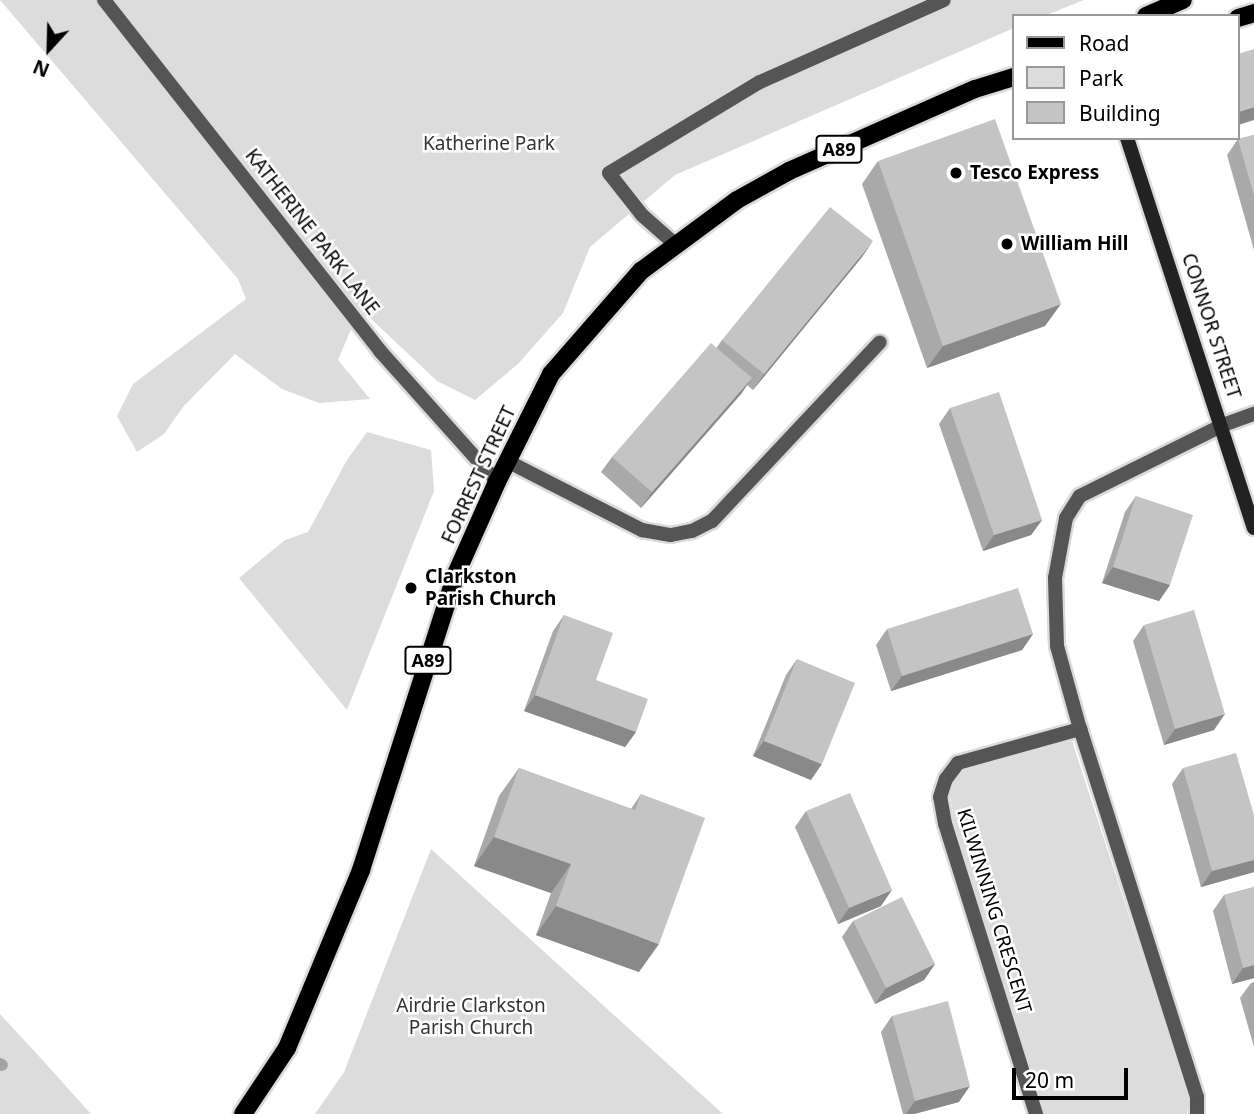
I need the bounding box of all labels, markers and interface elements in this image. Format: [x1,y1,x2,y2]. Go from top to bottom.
north arrow [14,14,84,84]
legend [1012,14,1240,140]
text: Road [1079,29,1129,57]
text: N [29,54,53,83]
text: Park [1079,64,1123,92]
text: Building [1079,99,1161,127]
park label: Katherine Park [423,133,555,155]
road number: A89 [814,134,864,164]
street label: KATHERINE PARK LANE [240,144,384,320]
place label: Tesco Express [970,162,1099,184]
marker: Tesco Express [948,165,964,181]
place label: William Hill [1021,233,1128,255]
marker: William Hill [999,236,1015,252]
street label: CONNOR STREET [1177,250,1245,402]
street label: FORREST STREET [437,403,521,547]
place label: Clarkston Parish Church [425,566,556,610]
marker: Clarkston Parish Church [403,580,419,596]
road number: A89 [404,646,452,674]
street label: KILWINNING CRESCENT [952,806,1036,1016]
park label: Airdrie Clarkston Parish Church [396,995,546,1039]
scale bar [1016,1054,1132,1098]
text: 20 m [1025,1066,1074,1094]

